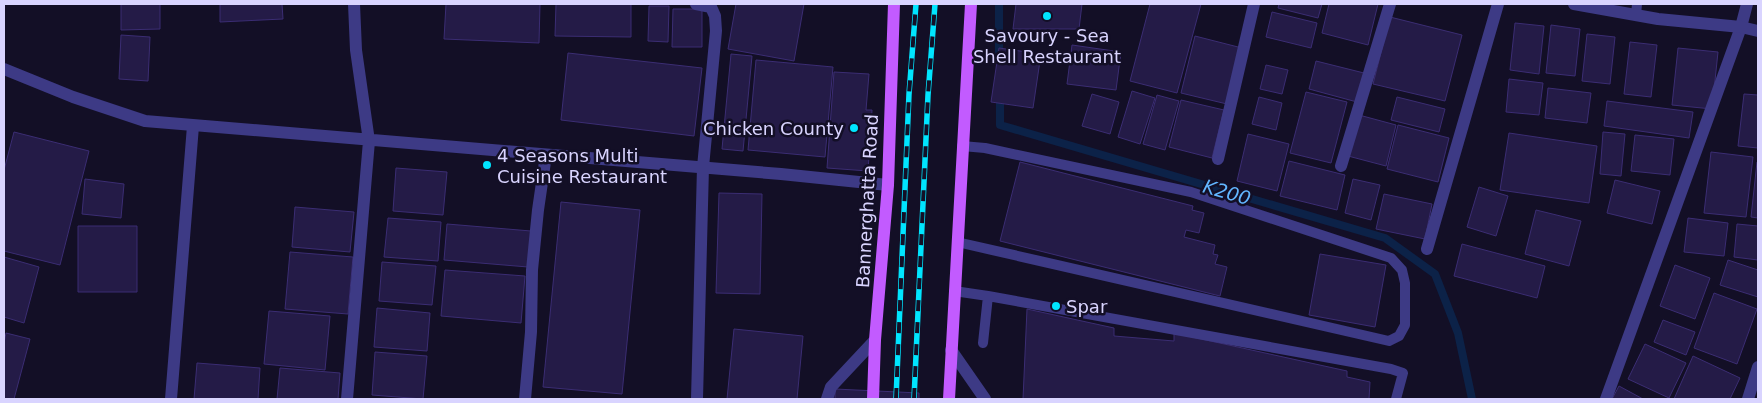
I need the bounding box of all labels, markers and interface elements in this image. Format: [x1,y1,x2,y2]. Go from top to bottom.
marker: Savoury - Sea Shell Restaurant [1041,10,1053,22]
place label: Savoury - Sea Shell Restaurant [973,25,1121,67]
street label: Bannerghatta Road [852,113,882,289]
place label: Chicken County [703,118,844,139]
marker: Chicken County [848,122,860,134]
place label: 4 Seasons Multi Cuisine Restaurant [497,145,667,187]
marker: 4 Seasons Multi Cuisine Restaurant [481,159,493,171]
water label: K200 [1201,175,1253,209]
place label: Spar [1066,296,1108,317]
marker: Spar [1050,300,1062,312]

